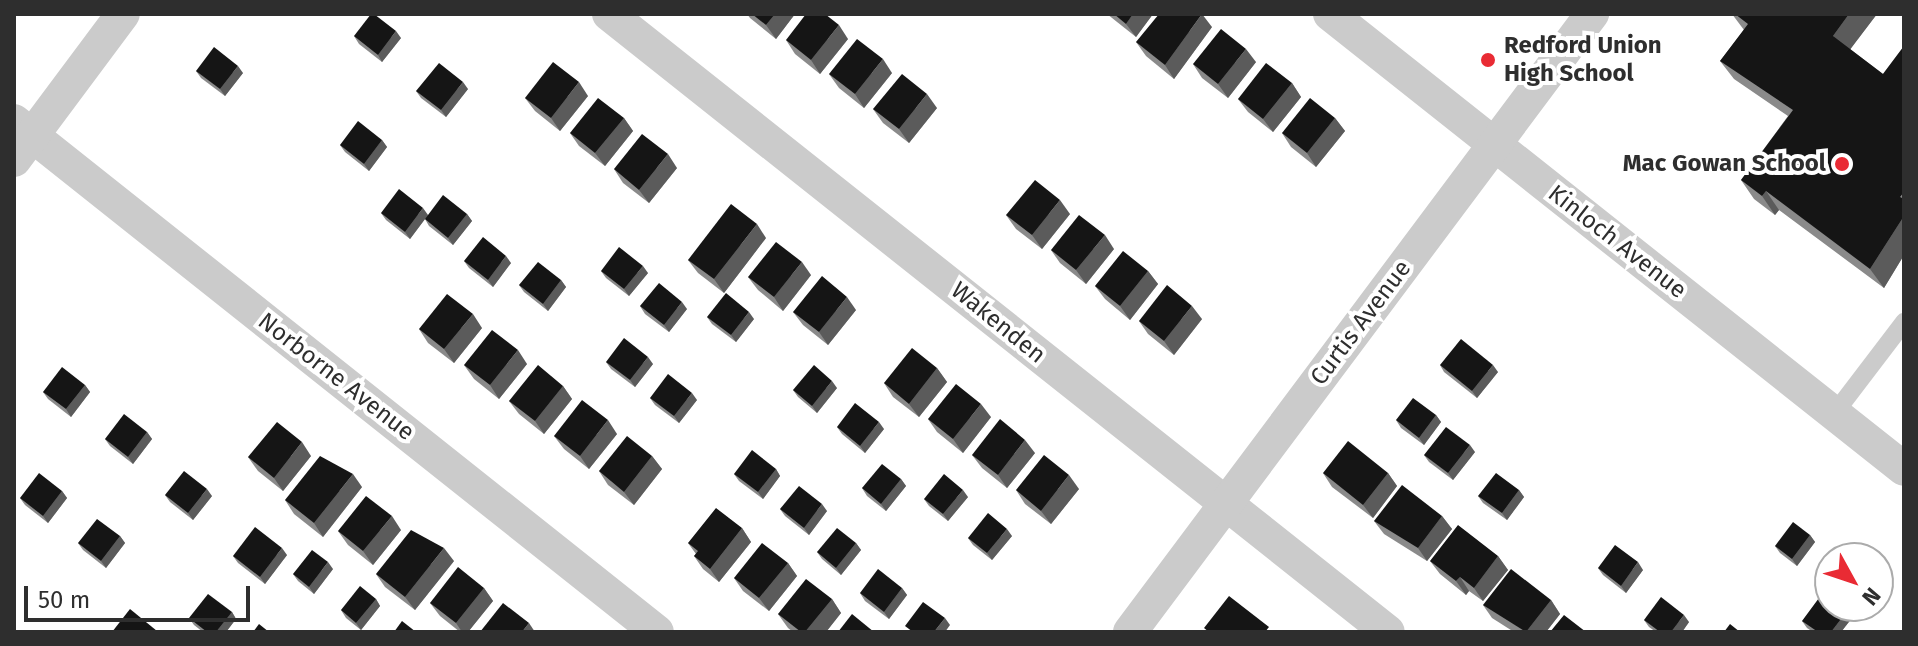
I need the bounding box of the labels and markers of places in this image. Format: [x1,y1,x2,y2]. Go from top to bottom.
place label: Redford Union High School [1504,32,1662,88]
marker: Redford Union High School [1479,51,1497,69]
place label: Mac Gowan School [1623,150,1826,178]
marker: Mac Gowan School [1833,155,1851,173]

